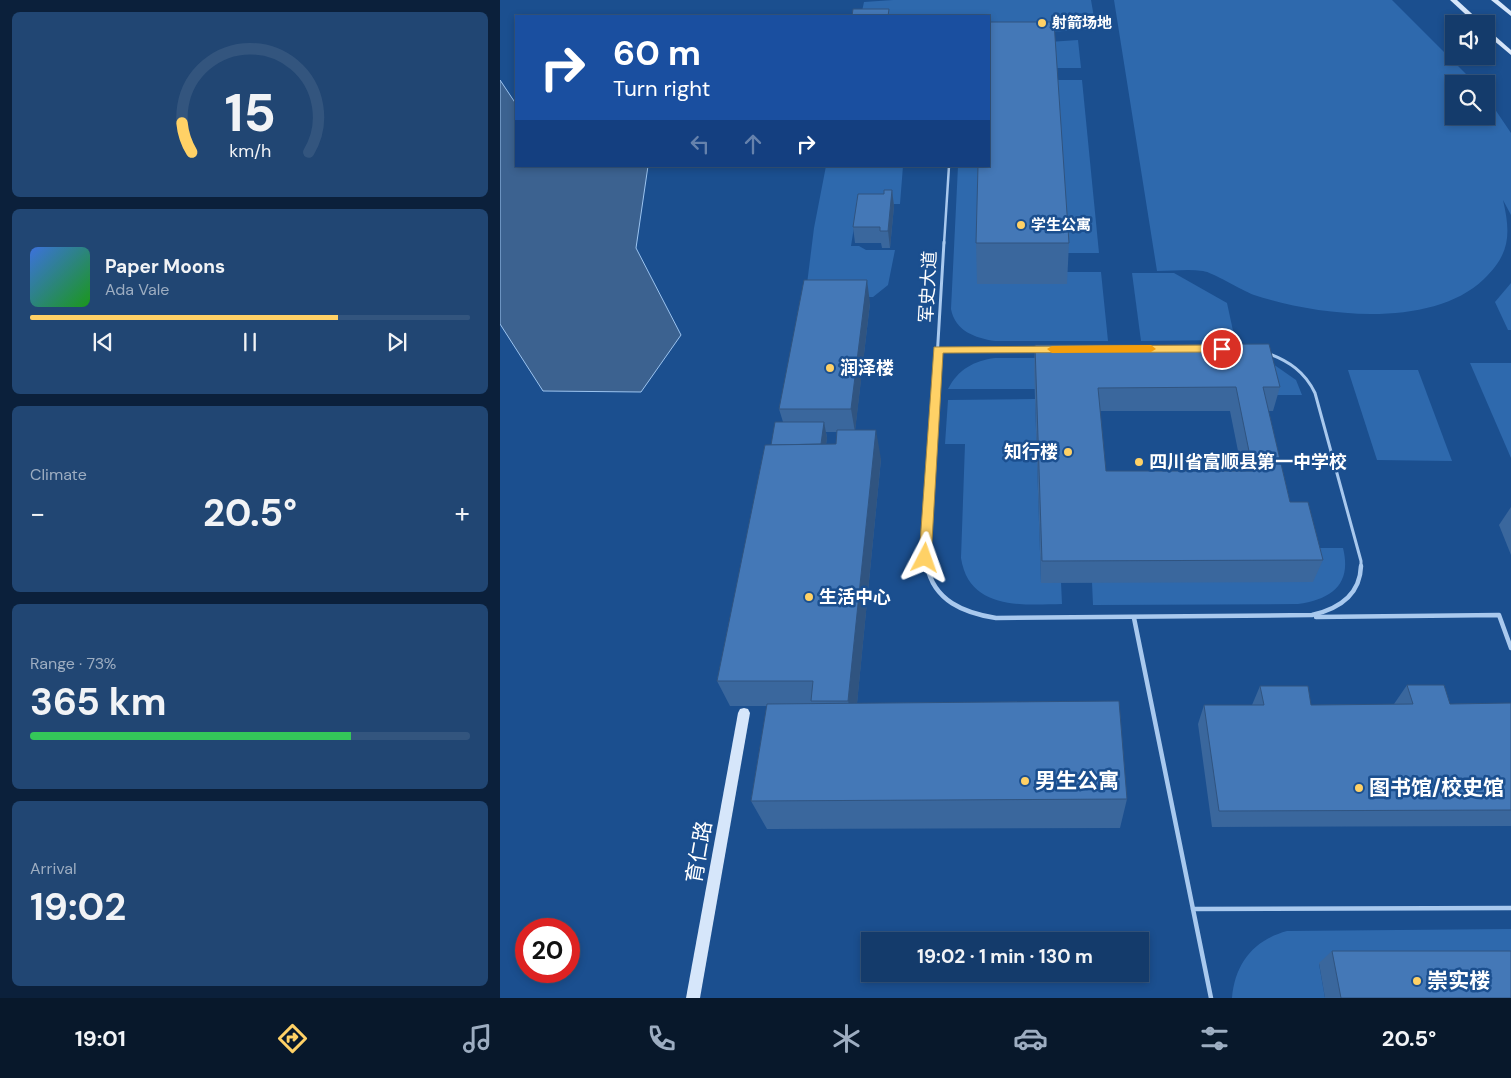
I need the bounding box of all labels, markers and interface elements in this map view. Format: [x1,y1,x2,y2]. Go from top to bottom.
place label: 射箭场地 [1052,13,1112,33]
map controls [1445,15,1495,125]
button: sound [1445,15,1495,65]
marker: 射箭场地 [1036,17,1048,29]
text: 60 m [613,30,701,76]
icon: right [530,35,595,100]
text: Turn right [613,74,710,103]
button: search [1445,75,1495,125]
text: 15 [224,79,276,147]
icon: left [686,130,714,158]
icon: ahead [739,130,767,158]
icon: right [792,130,820,158]
text: km/h [229,139,271,163]
place label: 学生公寓 [1031,215,1091,235]
marker: 学生公寓 [1015,219,1027,231]
street label: 军史大道 [914,250,942,324]
text: Paper Moons [105,254,225,279]
text: Ada Vale [105,279,169,300]
icon: previous [89,328,117,356]
icon: pause [236,328,264,356]
icon: next [383,328,411,356]
pin [1201,328,1243,370]
icon: arrive [1208,335,1236,363]
place label: 润泽楼 [840,356,894,380]
marker: 润泽楼 [824,362,836,374]
place label: 知行楼 [1004,440,1058,464]
marker: 知行楼 [1062,446,1074,458]
place label: 四川省富顺县第一中学校 [1149,450,1347,474]
marker: 四川省富顺县第一中学校 [1133,456,1145,468]
text: Climate [30,464,87,485]
text: 20.5° [203,488,297,538]
text: − [30,495,45,532]
text: + [455,495,470,532]
position arrow [898,531,950,583]
place label: 生活中心 [819,585,891,609]
marker: 生活中心 [803,591,815,603]
text: Range · 73% [30,653,116,674]
text: 365 km [30,677,167,727]
place label: 男生公寓 [1035,767,1119,795]
place label: 图书馆/校史馆 [1369,774,1504,802]
marker: 男生公寓 [1019,775,1031,787]
marker: 图书馆/校史馆 [1353,782,1365,794]
street label: 育仁路 [680,819,718,885]
text: Arrival [30,858,77,879]
text: 19:02 [30,882,126,932]
speed limit sign: 20 [515,918,580,983]
text: 19:02 · 1 min · 130 m [917,944,1093,969]
place label: 崇实楼 [1427,967,1490,995]
marker: 崇实楼 [1411,975,1423,987]
icon: directions [275,1021,310,1056]
icon: music [460,1021,495,1056]
icon: phone [644,1021,679,1056]
icon: climate [829,1021,864,1056]
icon: car [1013,1021,1048,1056]
icon: filters [1197,1021,1232,1056]
text: 19:01 [75,1024,126,1053]
text: 20.5° [1382,1024,1436,1053]

